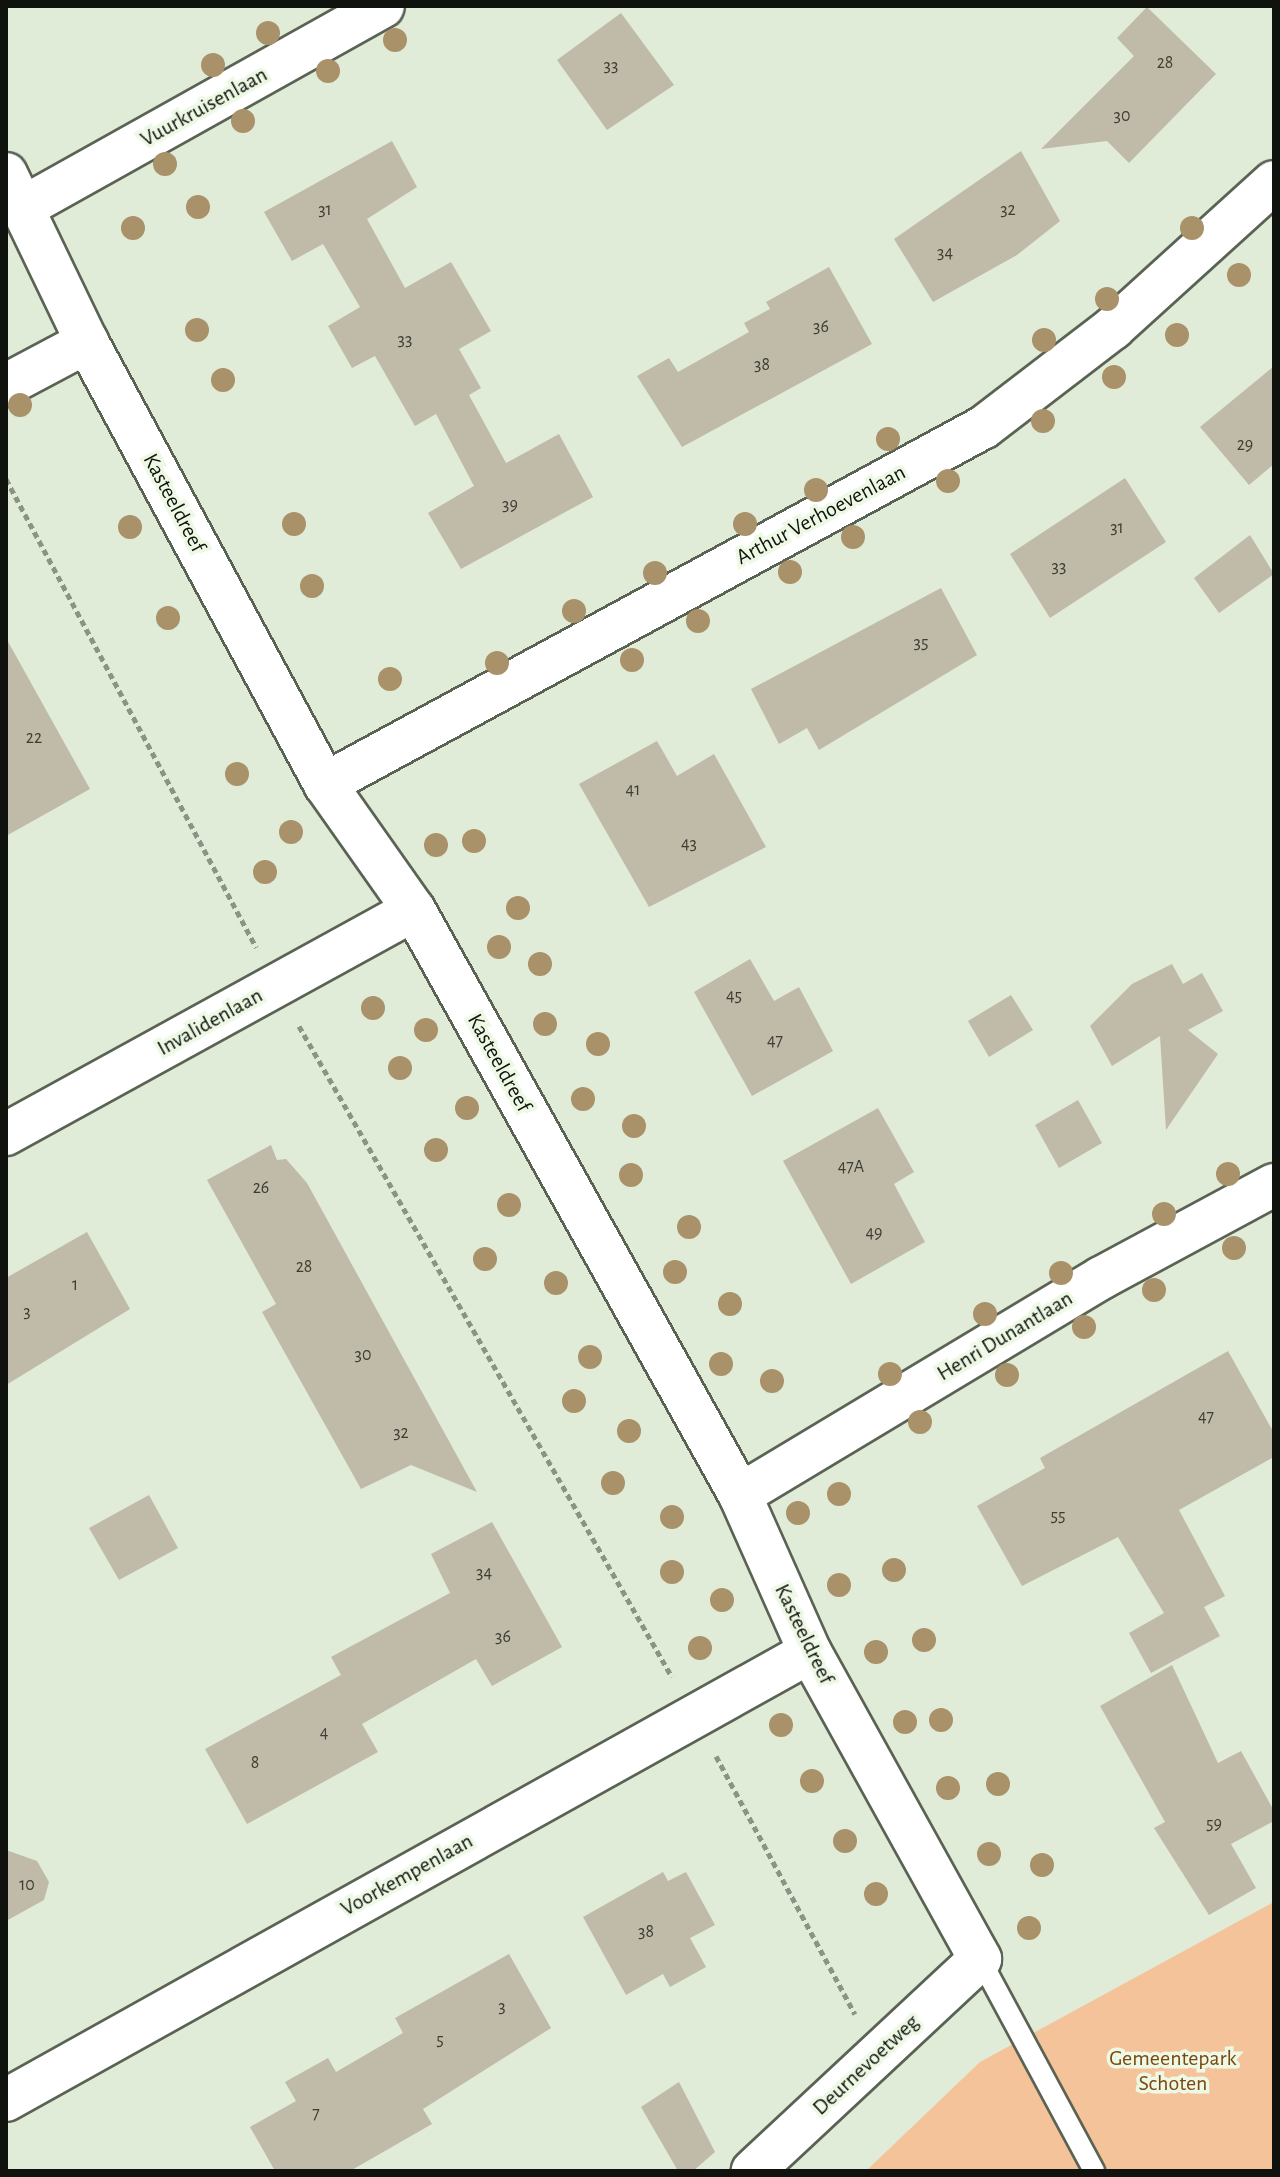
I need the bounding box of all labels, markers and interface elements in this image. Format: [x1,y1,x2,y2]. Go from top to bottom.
house number: 28 [1157,52,1173,74]
house number: 33 [604,55,618,77]
street label: Vuurkruisenlaan [136,61,272,153]
house number: 30 [1114,105,1130,127]
house number: 31 [318,199,332,221]
house number: 32 [1000,199,1016,221]
house number: 34 [937,242,953,264]
house number: 36 [813,316,829,338]
house number: 33 [398,329,412,351]
house number: 38 [754,354,770,376]
house number: 29 [1237,434,1253,456]
street label: Kasteeldreef [137,449,211,557]
street label: Arthur Verhoevenlaan [732,459,910,571]
house number: 39 [502,494,518,516]
house number: 31 [1110,517,1124,539]
house number: 33 [1052,556,1066,578]
house number: 35 [914,632,928,654]
house number: 22 [26,727,42,749]
house number: 41 [626,779,640,801]
house number: 43 [681,833,697,855]
street label: Invalidenlaan [153,982,267,1062]
house number: 45 [726,985,742,1007]
street label: Kasteeldreef [461,1009,537,1117]
house number: 47 [767,1030,783,1052]
house number: 47A [838,1156,864,1178]
house number: 26 [253,1177,269,1199]
house number: 49 [865,1222,883,1244]
house number: 28 [296,1256,312,1278]
house number: 1 [72,1274,78,1296]
street label: Henri Dunantlaan [932,1285,1078,1387]
house number: 3 [23,1301,31,1323]
house number: 30 [355,1344,371,1366]
house number: 47 [1198,1406,1214,1428]
house number: 32 [393,1422,409,1444]
house number: 55 [1050,1505,1066,1527]
house number: 34 [476,1562,492,1584]
street label: Kasteeldreef [768,1580,840,1688]
house number: 36 [495,1626,511,1648]
house number: 4 [320,1722,328,1744]
house number: 8 [251,1752,259,1774]
house number: 59 [1206,1813,1222,1835]
street label: Voorkempenlaan [336,1828,478,1922]
house number: 10 [19,1874,35,1896]
house number: 38 [638,1921,654,1943]
house number: 3 [498,1996,506,2018]
street label: Deurnevoetweg [807,2009,925,2121]
house number: 5 [436,2029,444,2051]
park label: Gemeentepark Schoten [1109,2045,1237,2096]
house number: 7 [312,2103,320,2125]

